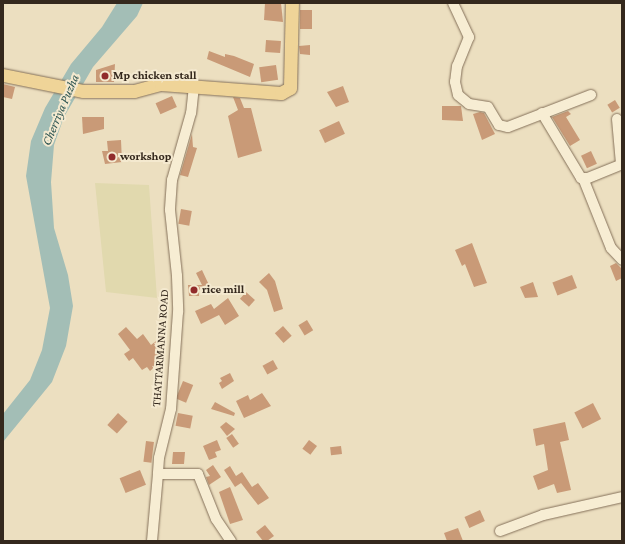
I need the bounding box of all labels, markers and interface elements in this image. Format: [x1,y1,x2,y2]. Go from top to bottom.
place label: Mp chicken stall [113,69,197,83]
marker: Mp chicken stall [100,71,110,81]
water label: Cherriya Puzha [39,72,83,148]
place label: workshop [120,150,171,164]
marker: workshop [107,152,117,162]
place label: rice mill [202,283,244,297]
marker: rice mill [189,285,199,295]
street label: THATTARMANNA ROAD [150,289,172,407]

